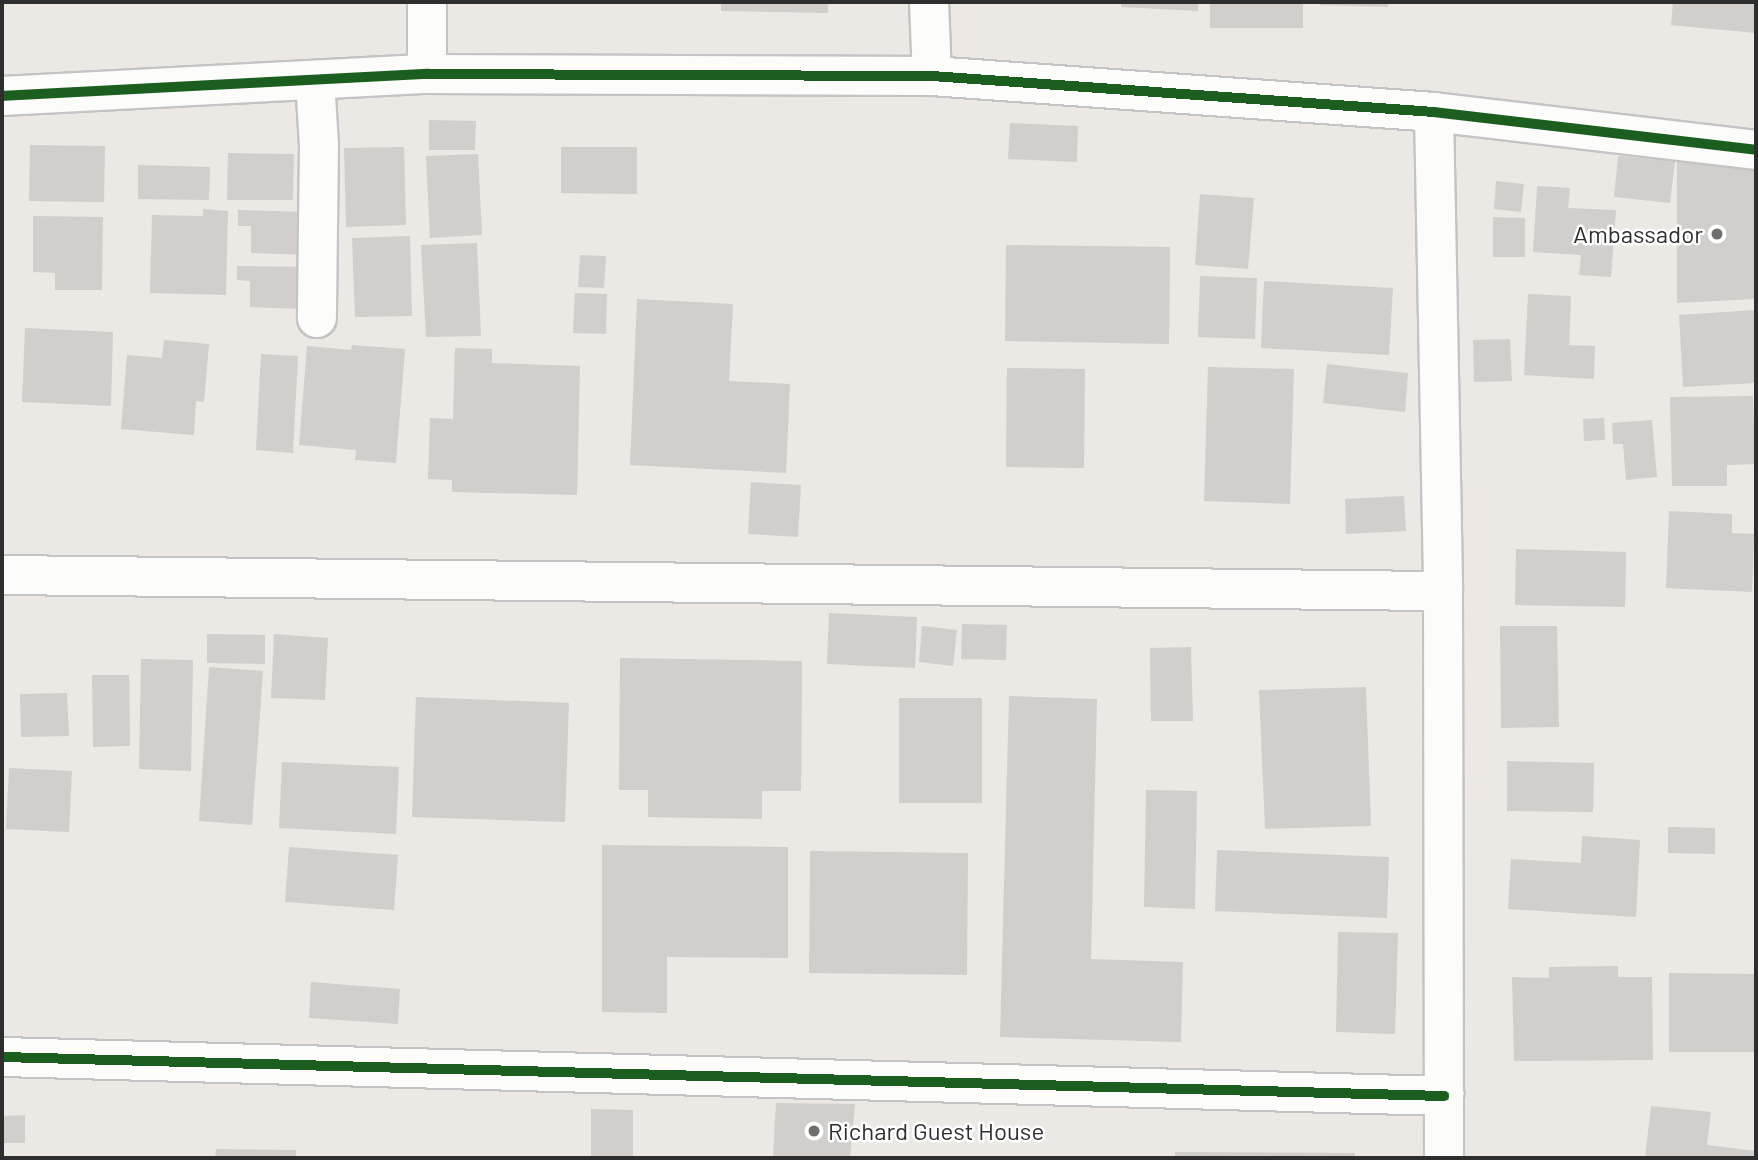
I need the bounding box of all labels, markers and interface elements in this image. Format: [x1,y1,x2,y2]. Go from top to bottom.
place label: Ambassador [1573,220,1703,248]
marker: Ambassador [1709,226,1725,242]
place label: Richard Guest House [828,1117,1044,1145]
marker: Richard Guest House [806,1123,822,1139]

